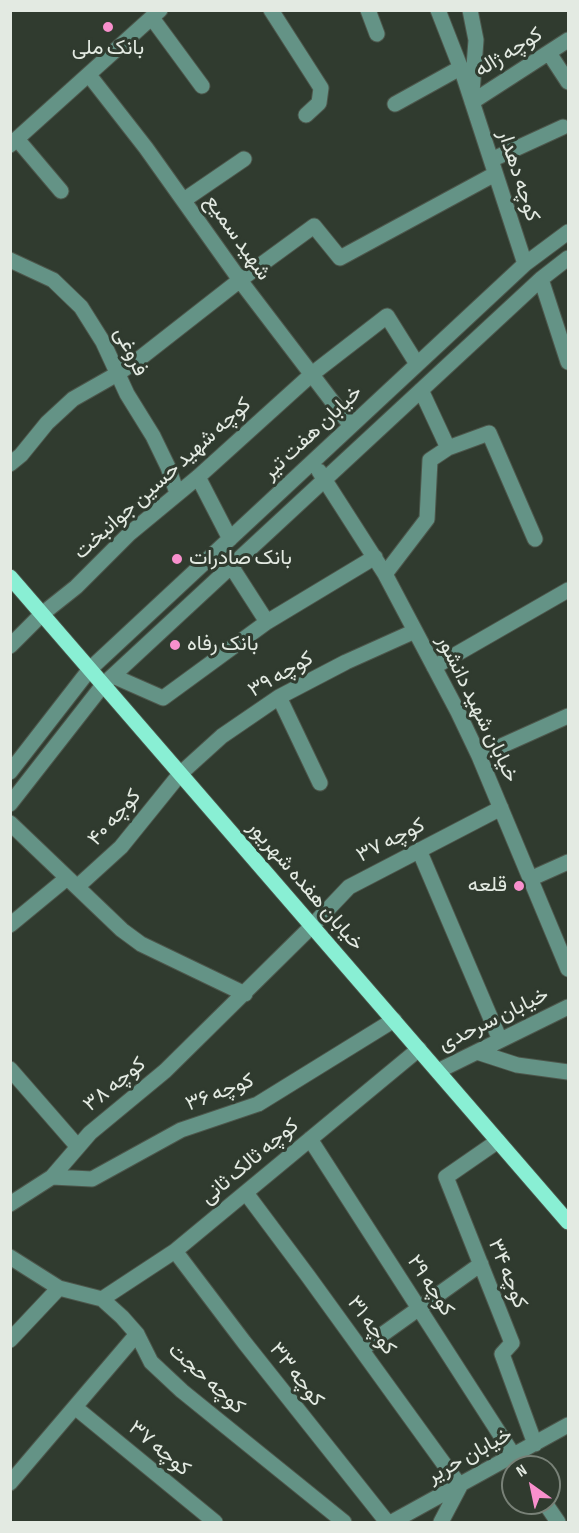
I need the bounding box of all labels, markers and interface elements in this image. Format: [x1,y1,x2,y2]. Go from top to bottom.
marker: بانک ملی [101,20,115,34]
street label: کوچه ژاله [470,22,548,84]
place label: بانک ملی [72,36,144,62]
street label: کوچه دهدار [491,127,545,225]
street label: شهید سمیع [198,190,276,286]
street label: فروغی [107,323,153,381]
street label: خیابان هفت تیر [258,380,368,486]
street label: کوچه شهید حسین جوانبخت [69,393,257,565]
place label: بانک صادرات [189,546,292,572]
marker: بانک صادرات [170,552,184,566]
street label: خیابان شهید دانشور [430,631,524,787]
place label: بانک رفاه [187,632,258,658]
marker: بانک رفاه [168,638,182,652]
street label: کوچه ۳۹ [244,646,318,704]
street label: کوچه ۴۰ [83,784,147,852]
street label: کوچه ۳۷ [353,813,429,869]
street label: خیابان هفده شهریور [241,815,369,957]
place label: قلعه [468,873,507,899]
marker: قلعه [512,879,526,893]
street label: خیابان سرحدی [435,982,553,1058]
street label: کوچه ۳۸ [79,1052,151,1118]
street label: کوچه ۳۶ [182,1069,258,1117]
street label: کوچه ثالک ثانی [196,1114,304,1210]
street label: کوچه ۳۴ [482,1236,532,1312]
street label: کوچه ۲۹ [401,1251,459,1321]
street label: کوچه ۳۱ [341,1292,401,1360]
street label: کوچه حجت [162,1338,250,1420]
street label: کوچه ۳۳ [263,1338,329,1412]
street label: کوچه ۳۷ [123,1416,195,1482]
street label: خیابان حریر [423,1422,517,1490]
north arrow [501,1455,561,1515]
text: N [513,1461,531,1481]

